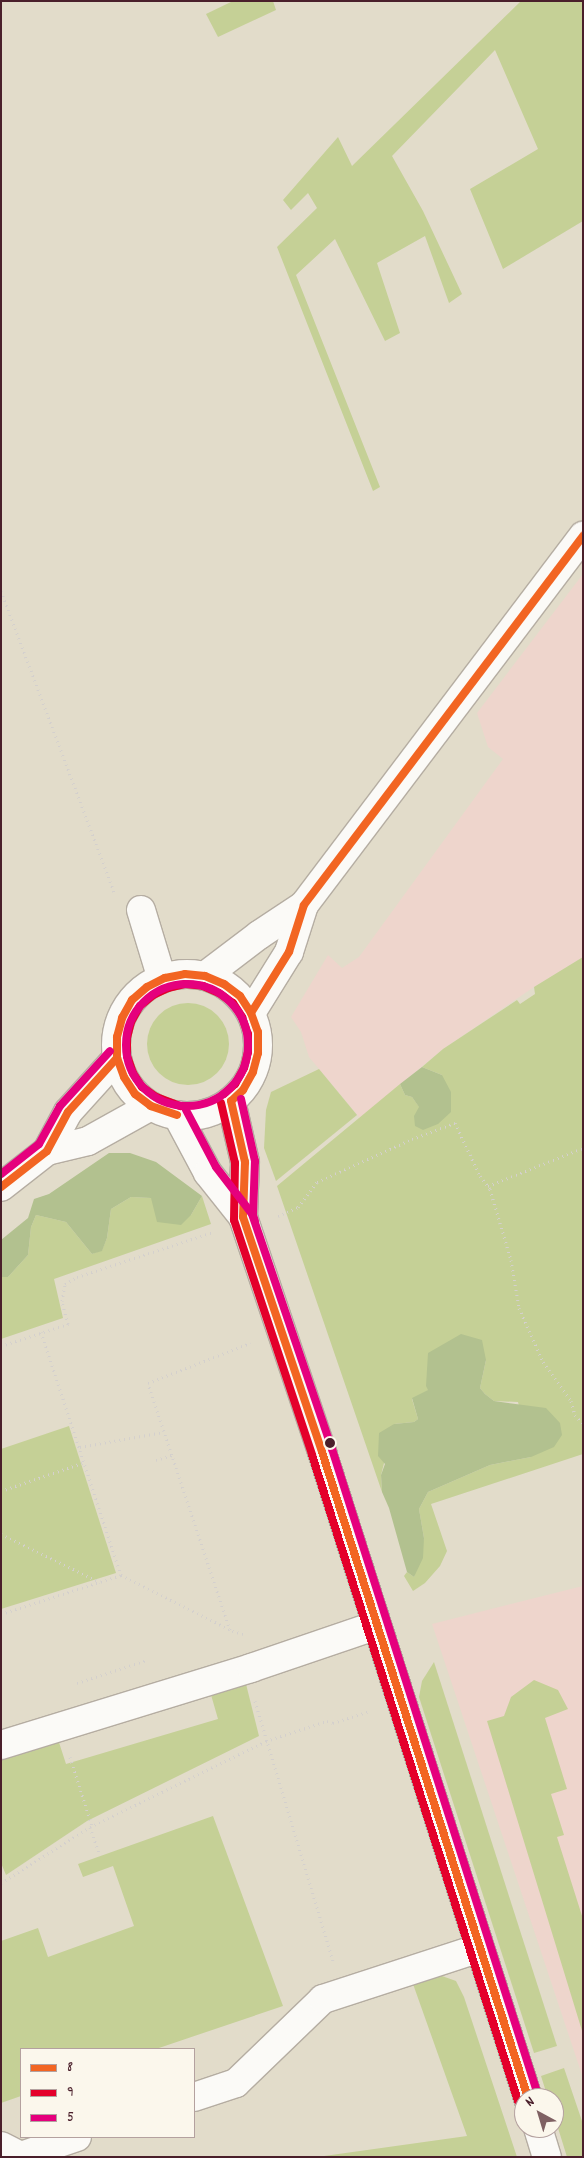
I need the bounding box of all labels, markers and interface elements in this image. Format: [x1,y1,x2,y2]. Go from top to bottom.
unlabelled marker [325,1438,335,1448]
legend [20,2048,195,2138]
text: 8 [67,2057,73,2079]
text: 9 [67,2082,74,2104]
north arrow [514,2088,564,2138]
text: N [521,2092,539,2112]
text: 5 [67,2107,74,2129]

